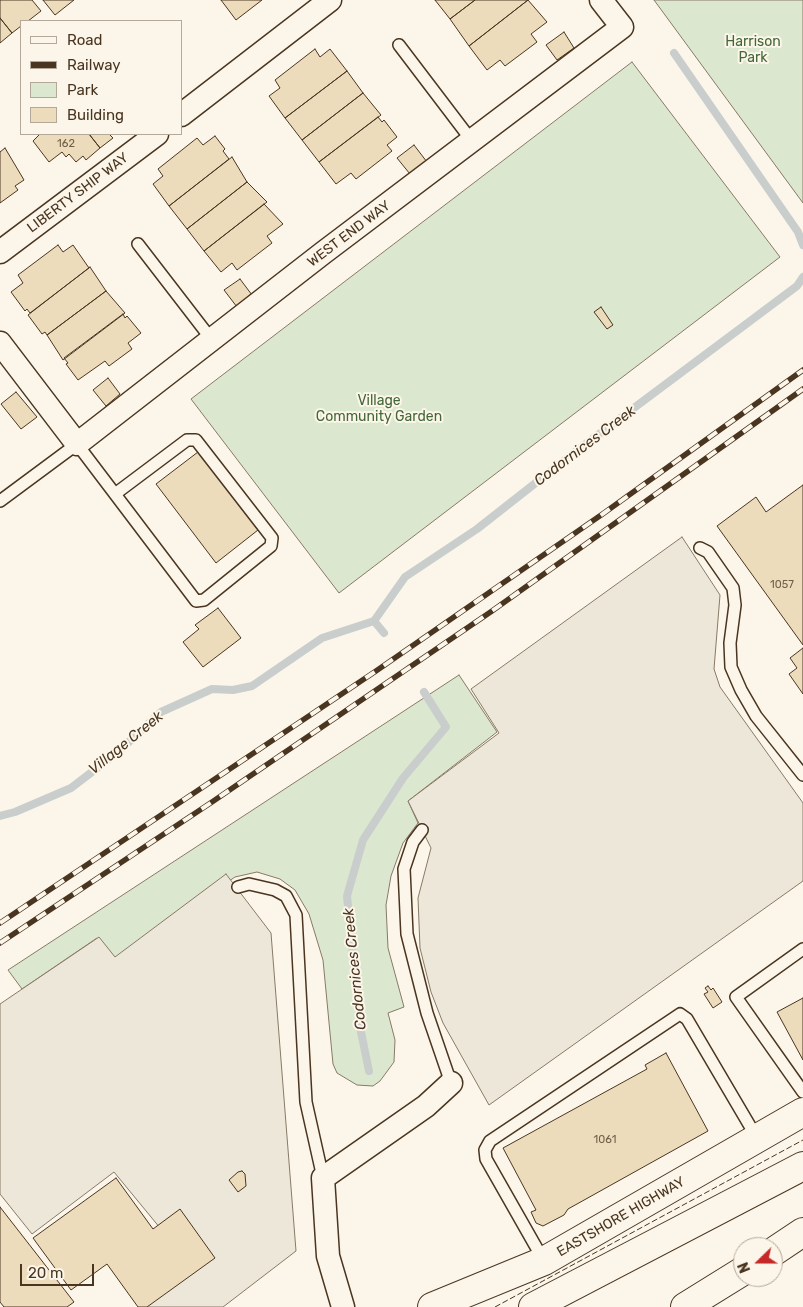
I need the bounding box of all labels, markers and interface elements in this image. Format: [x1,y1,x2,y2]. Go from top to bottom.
legend [20,20,182,135]
text: Road [67,31,103,49]
park label: Harrison Park [725,34,781,66]
text: Railway [67,56,121,74]
text: Park [67,81,98,99]
text: Building [67,106,124,124]
house number: 162 [57,137,75,151]
street label: LIBERTY SHIP WAY [24,149,132,237]
street label: WEST END WAY [304,197,394,271]
park label: Village Community Garden [316,393,442,426]
water label: Codornices Creek [531,402,639,490]
house number: 1057 [770,578,794,592]
water label: Village Creek [85,707,167,779]
water label: Codornices Creek [340,907,370,1031]
house number: 1061 [594,1133,616,1147]
street label: EASTSHORE HIGHWAY [554,1173,688,1261]
north arrow [733,1237,783,1287]
scale bar [22,1254,96,1286]
text: N [735,1260,754,1275]
text: 20 m [28,1264,63,1282]

